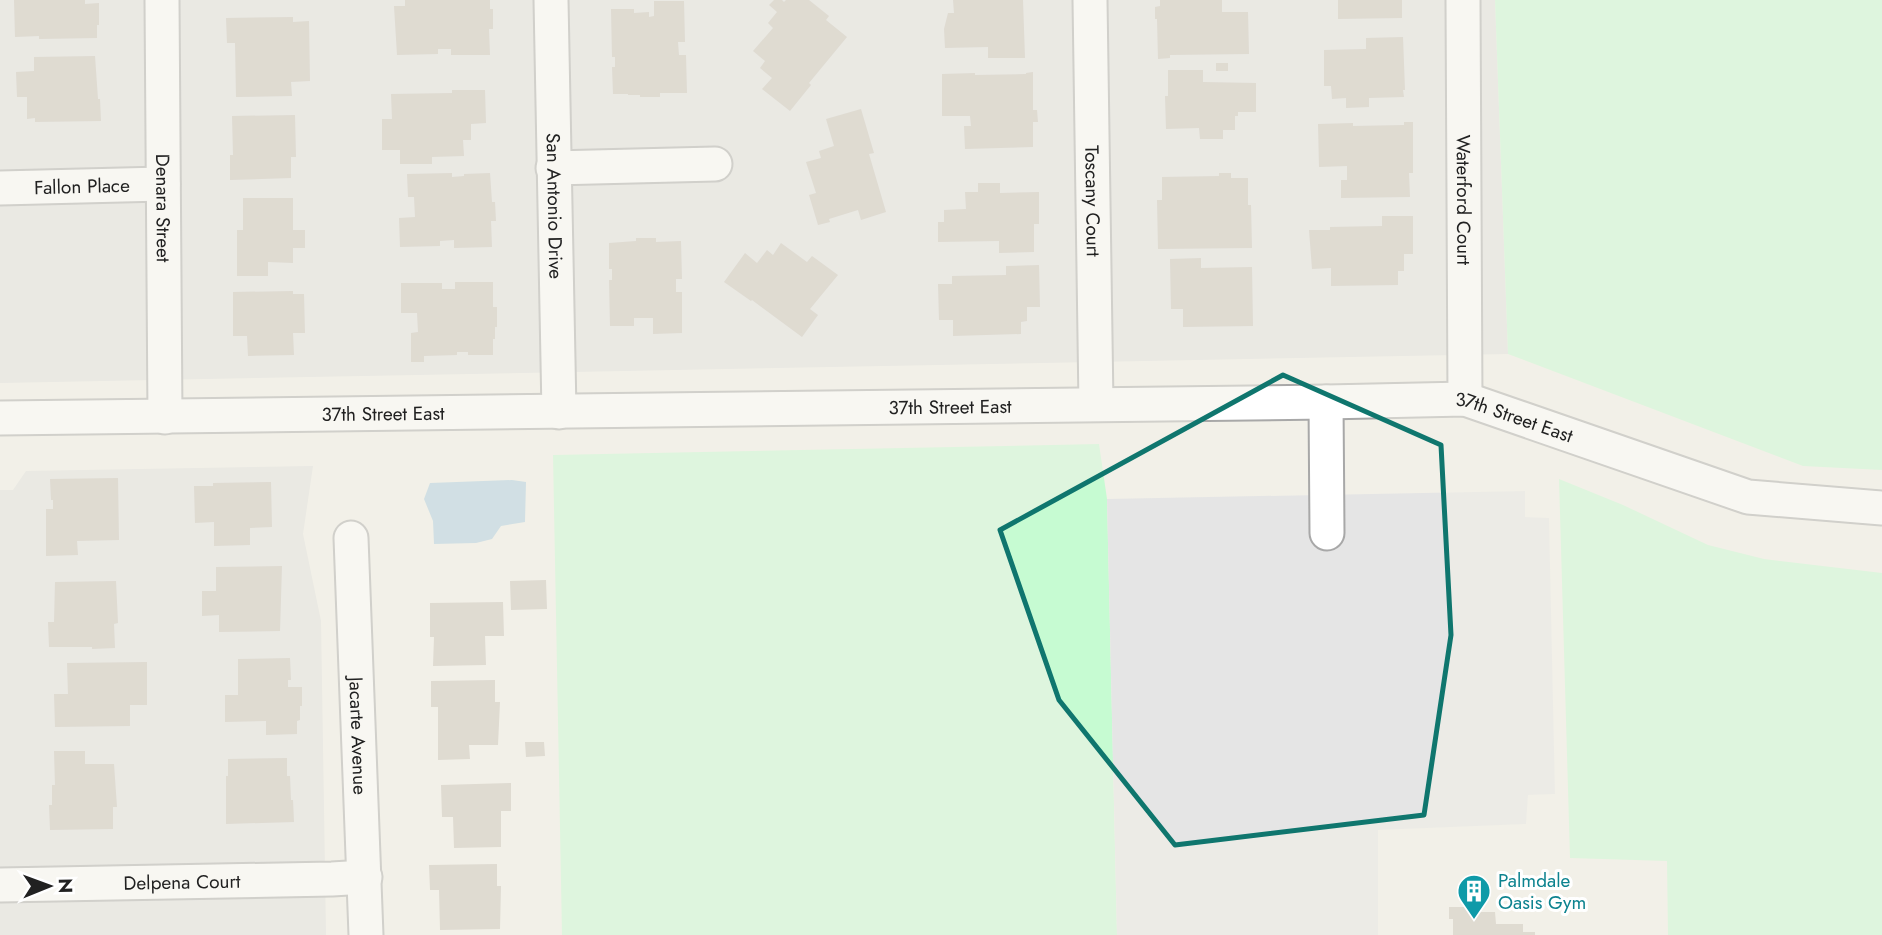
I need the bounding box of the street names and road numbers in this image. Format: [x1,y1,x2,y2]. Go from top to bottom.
street label: San Antonio Drive [540,133,569,279]
street label: Waterford Court [1450,135,1477,266]
street label: Toscany Court [1078,145,1107,257]
street label: Denara Street [149,154,177,263]
street label: Fallon Place [34,172,130,201]
street label: 37th Street East [1455,386,1577,450]
street label: 37th Street East [888,393,1012,421]
street label: 37th Street East [321,400,445,428]
street label: Jacarte Avenue [342,674,374,795]
street label: Delpena Court [123,868,241,897]

